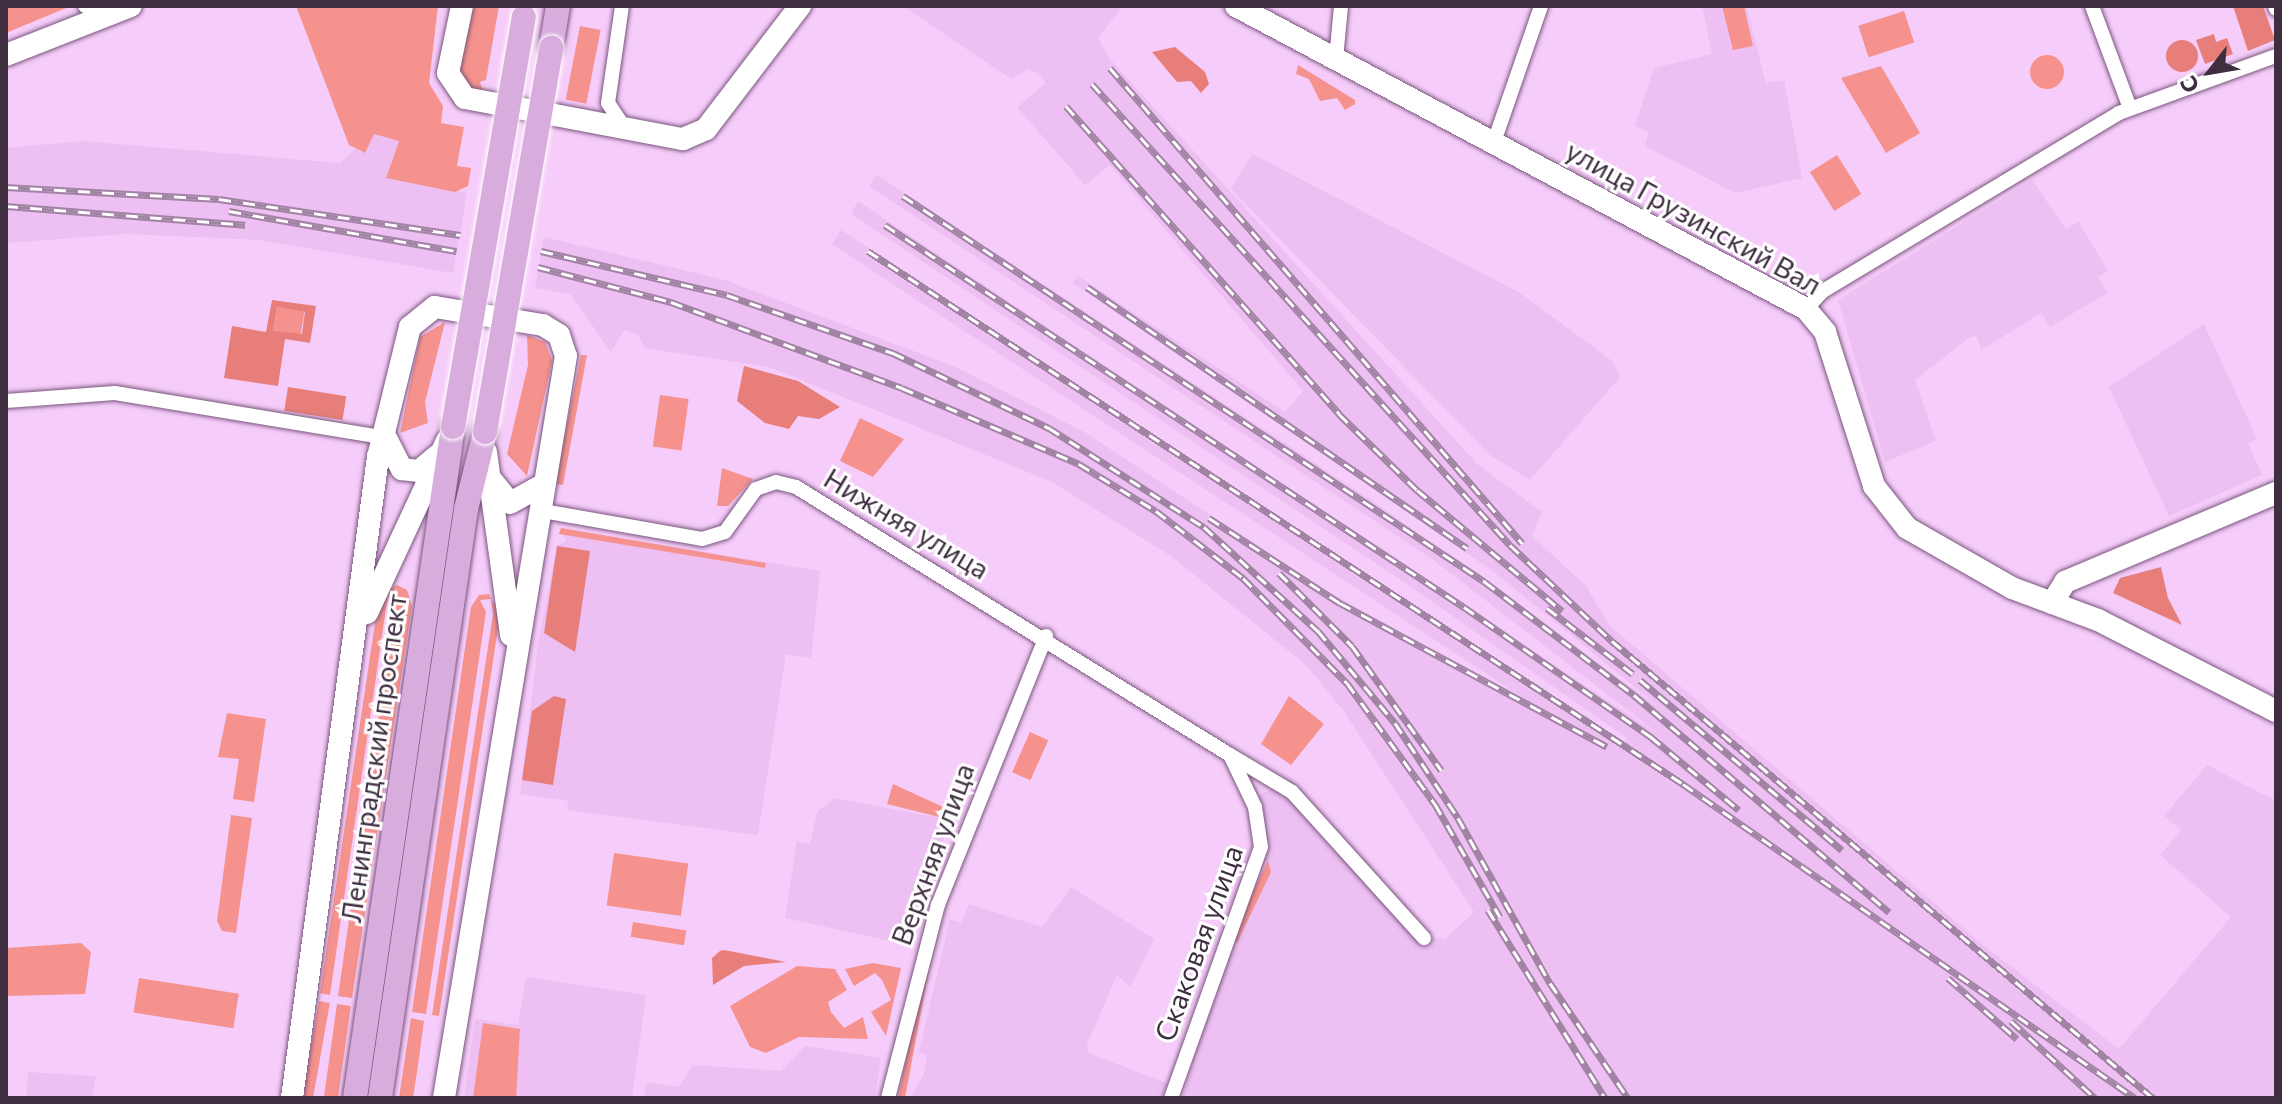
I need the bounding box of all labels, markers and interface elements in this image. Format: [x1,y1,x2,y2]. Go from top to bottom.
north arrow [2170,32,2250,112]
text: С [2174,71,2204,98]
street label: улица Грузинский Вал [1561,133,1827,301]
street label: Нижняя улица [818,461,996,585]
street label: Ленинградский проспект [333,592,413,924]
street label: Верхняя улица [884,759,980,949]
street label: Скаковая улица [1147,841,1249,1045]

